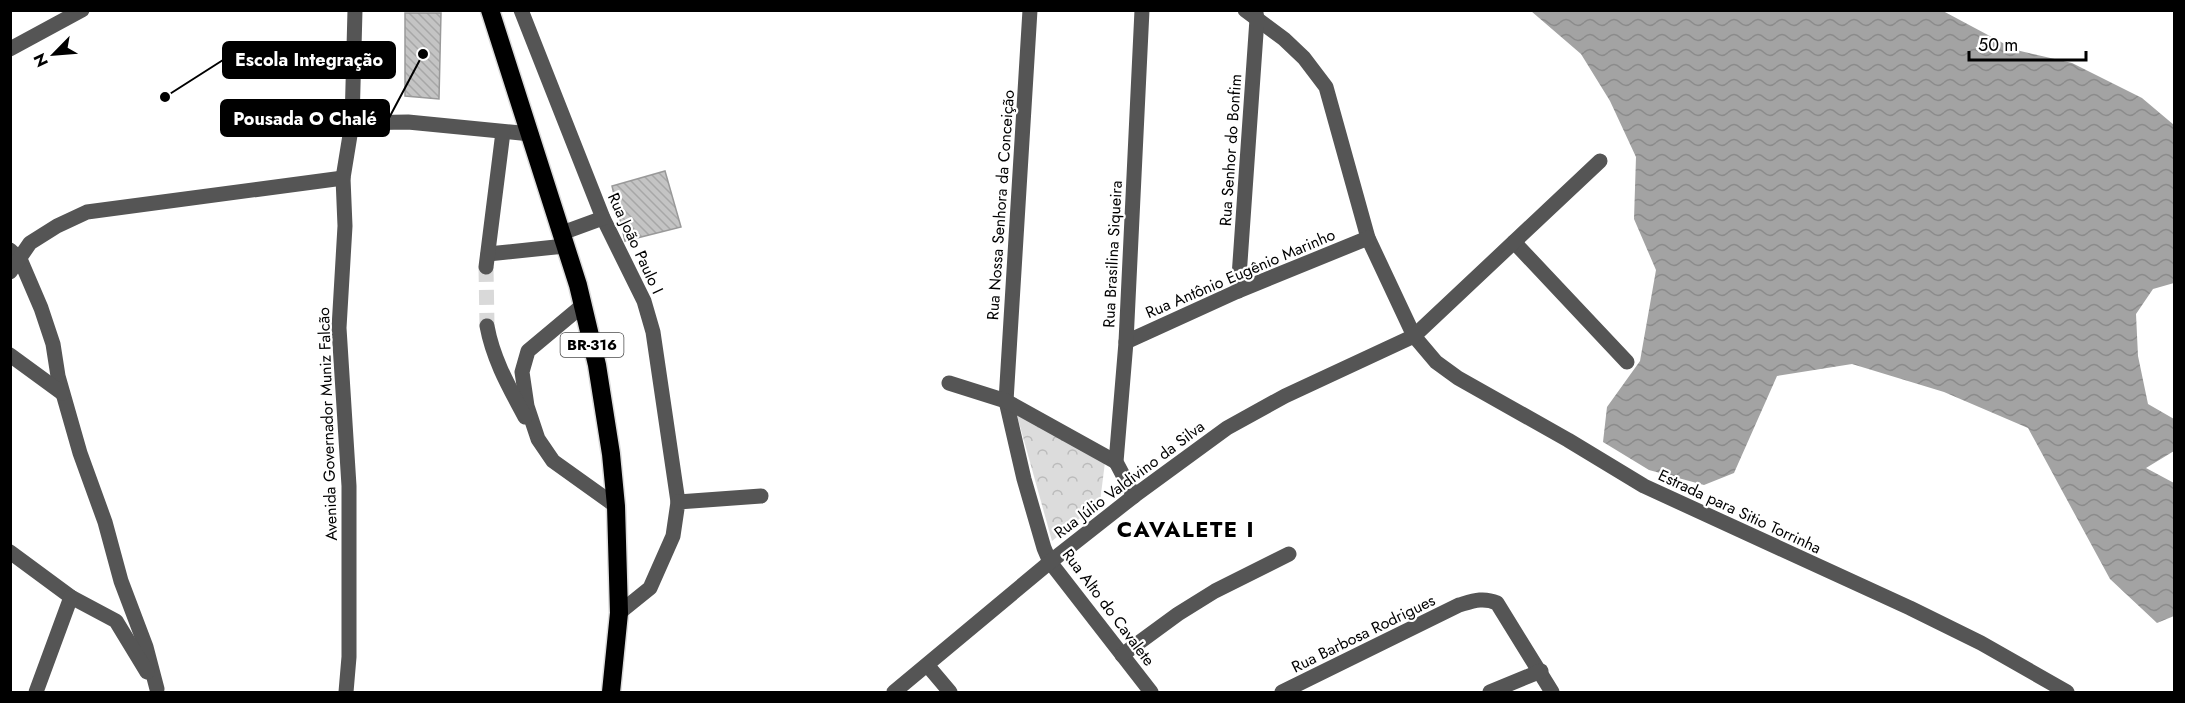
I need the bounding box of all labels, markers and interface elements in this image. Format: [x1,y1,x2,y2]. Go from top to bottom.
north arrow [24,24,84,84]
scale bar [1969,24,2086,62]
text: 50 m [1978,32,2018,58]
callout: Escola Integração [223,42,395,78]
text: Escola Integração [235,47,383,73]
text: N [28,50,54,71]
street label: Rua Senhor do Bonfim [1214,73,1247,227]
street label: Rua Nossa Senhora da Conceição [981,89,1020,321]
callout: Pousada O Chalé [221,100,389,136]
text: Pousada O Chalé [233,106,377,132]
street label: Rua Brasilina Siqueira [1097,180,1128,328]
street label: Rua João Paulo I [602,189,669,298]
street label: Rua Antônio Eugênio Marinho [1142,223,1339,324]
street label: Avenida Governador Muniz Falcão [312,307,343,541]
road number: BR-316 [560,333,624,357]
street label: Rua Júlio Valdivino da Silva [1049,415,1209,544]
street label: Estrada para Sitio Torrinha [1655,464,1825,559]
district label: CAVALETE I [1117,513,1255,545]
street label: Rua Alto do Cavalete [1057,544,1160,671]
street label: Rua Barbosa Rodrigues [1287,589,1439,678]

